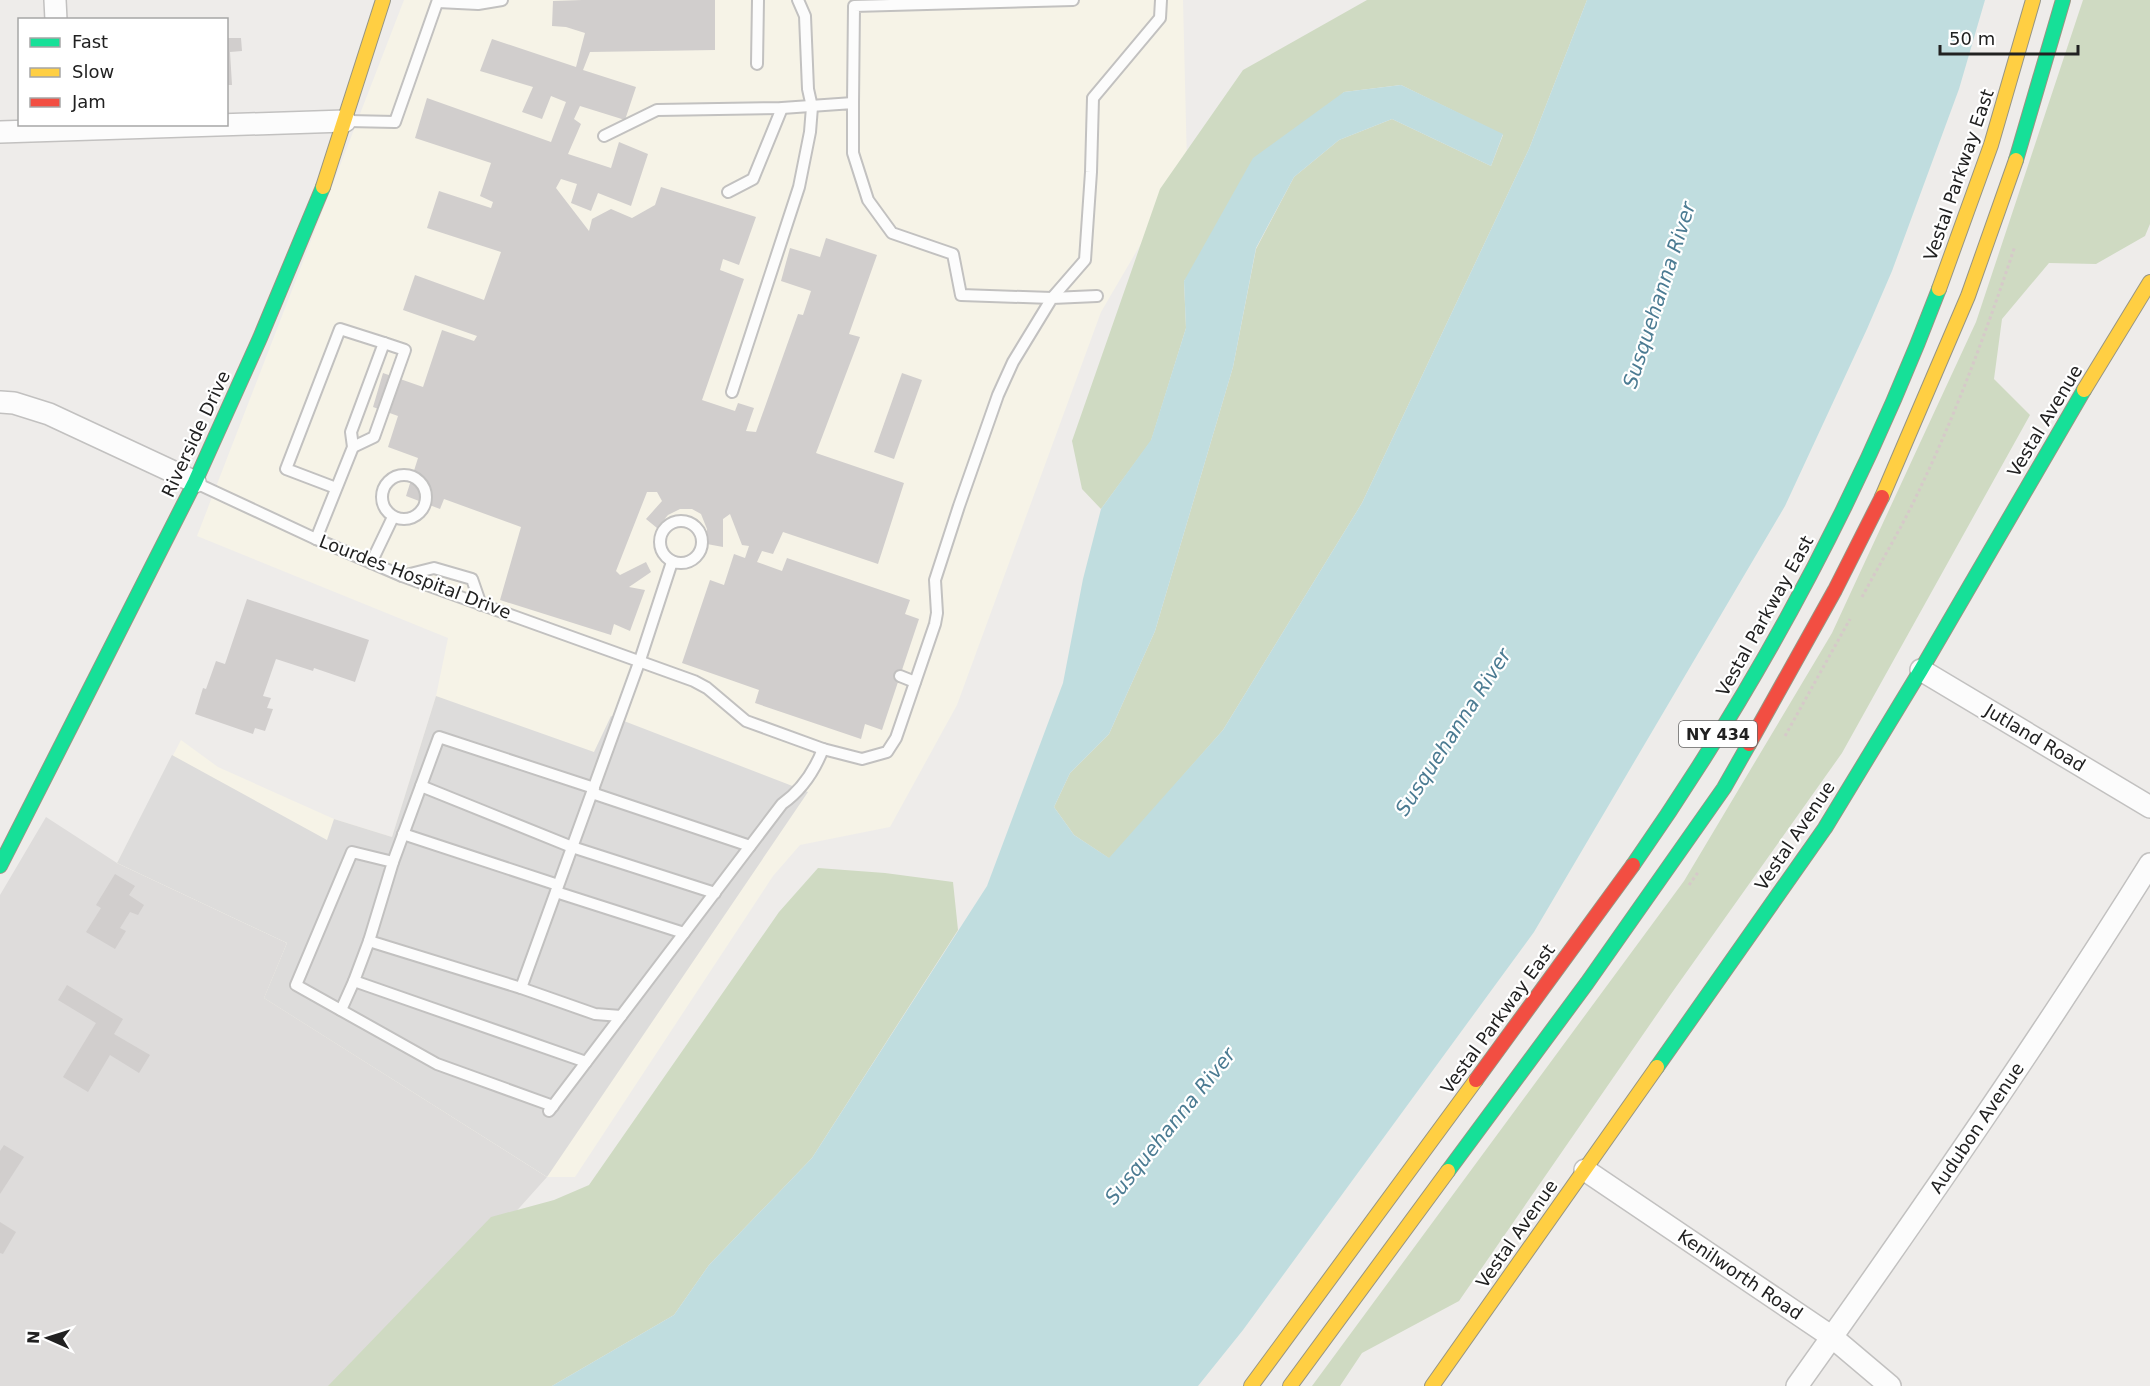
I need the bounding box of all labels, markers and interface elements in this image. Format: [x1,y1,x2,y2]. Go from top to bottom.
legend [18,18,228,126]
scale bar [1940,18,2078,56]
text: 50 m [1949,28,1995,49]
text: Fast [72,31,108,52]
text: Slow [72,61,114,82]
street label: Vestal Parkway East [1919,86,1998,263]
text: Jam [71,91,106,112]
water label: Susquehanna River [1618,197,1701,391]
street label: Vestal Avenue [2003,361,2086,481]
street label: Riverside Drive [157,367,234,500]
street label: Lourdes Hospital Drive [316,530,514,623]
street label: Vestal Parkway East [1712,532,1817,700]
water label: Susquehanna River [1390,643,1517,820]
street label: Jutland Road [1980,699,2089,776]
road number: NY 434 [1679,721,1757,747]
street label: Vestal Avenue [1750,777,1839,894]
street label: Vestal Parkway East [1436,940,1559,1098]
water label: Susquehanna River [1100,1042,1242,1209]
street label: Audubon Avenue [1925,1058,2028,1197]
street label: Vestal Avenue [1472,1176,1562,1292]
street label: Kenilworth Road [1674,1225,1807,1324]
north arrow [18,1308,78,1368]
text: N [24,1330,43,1344]

